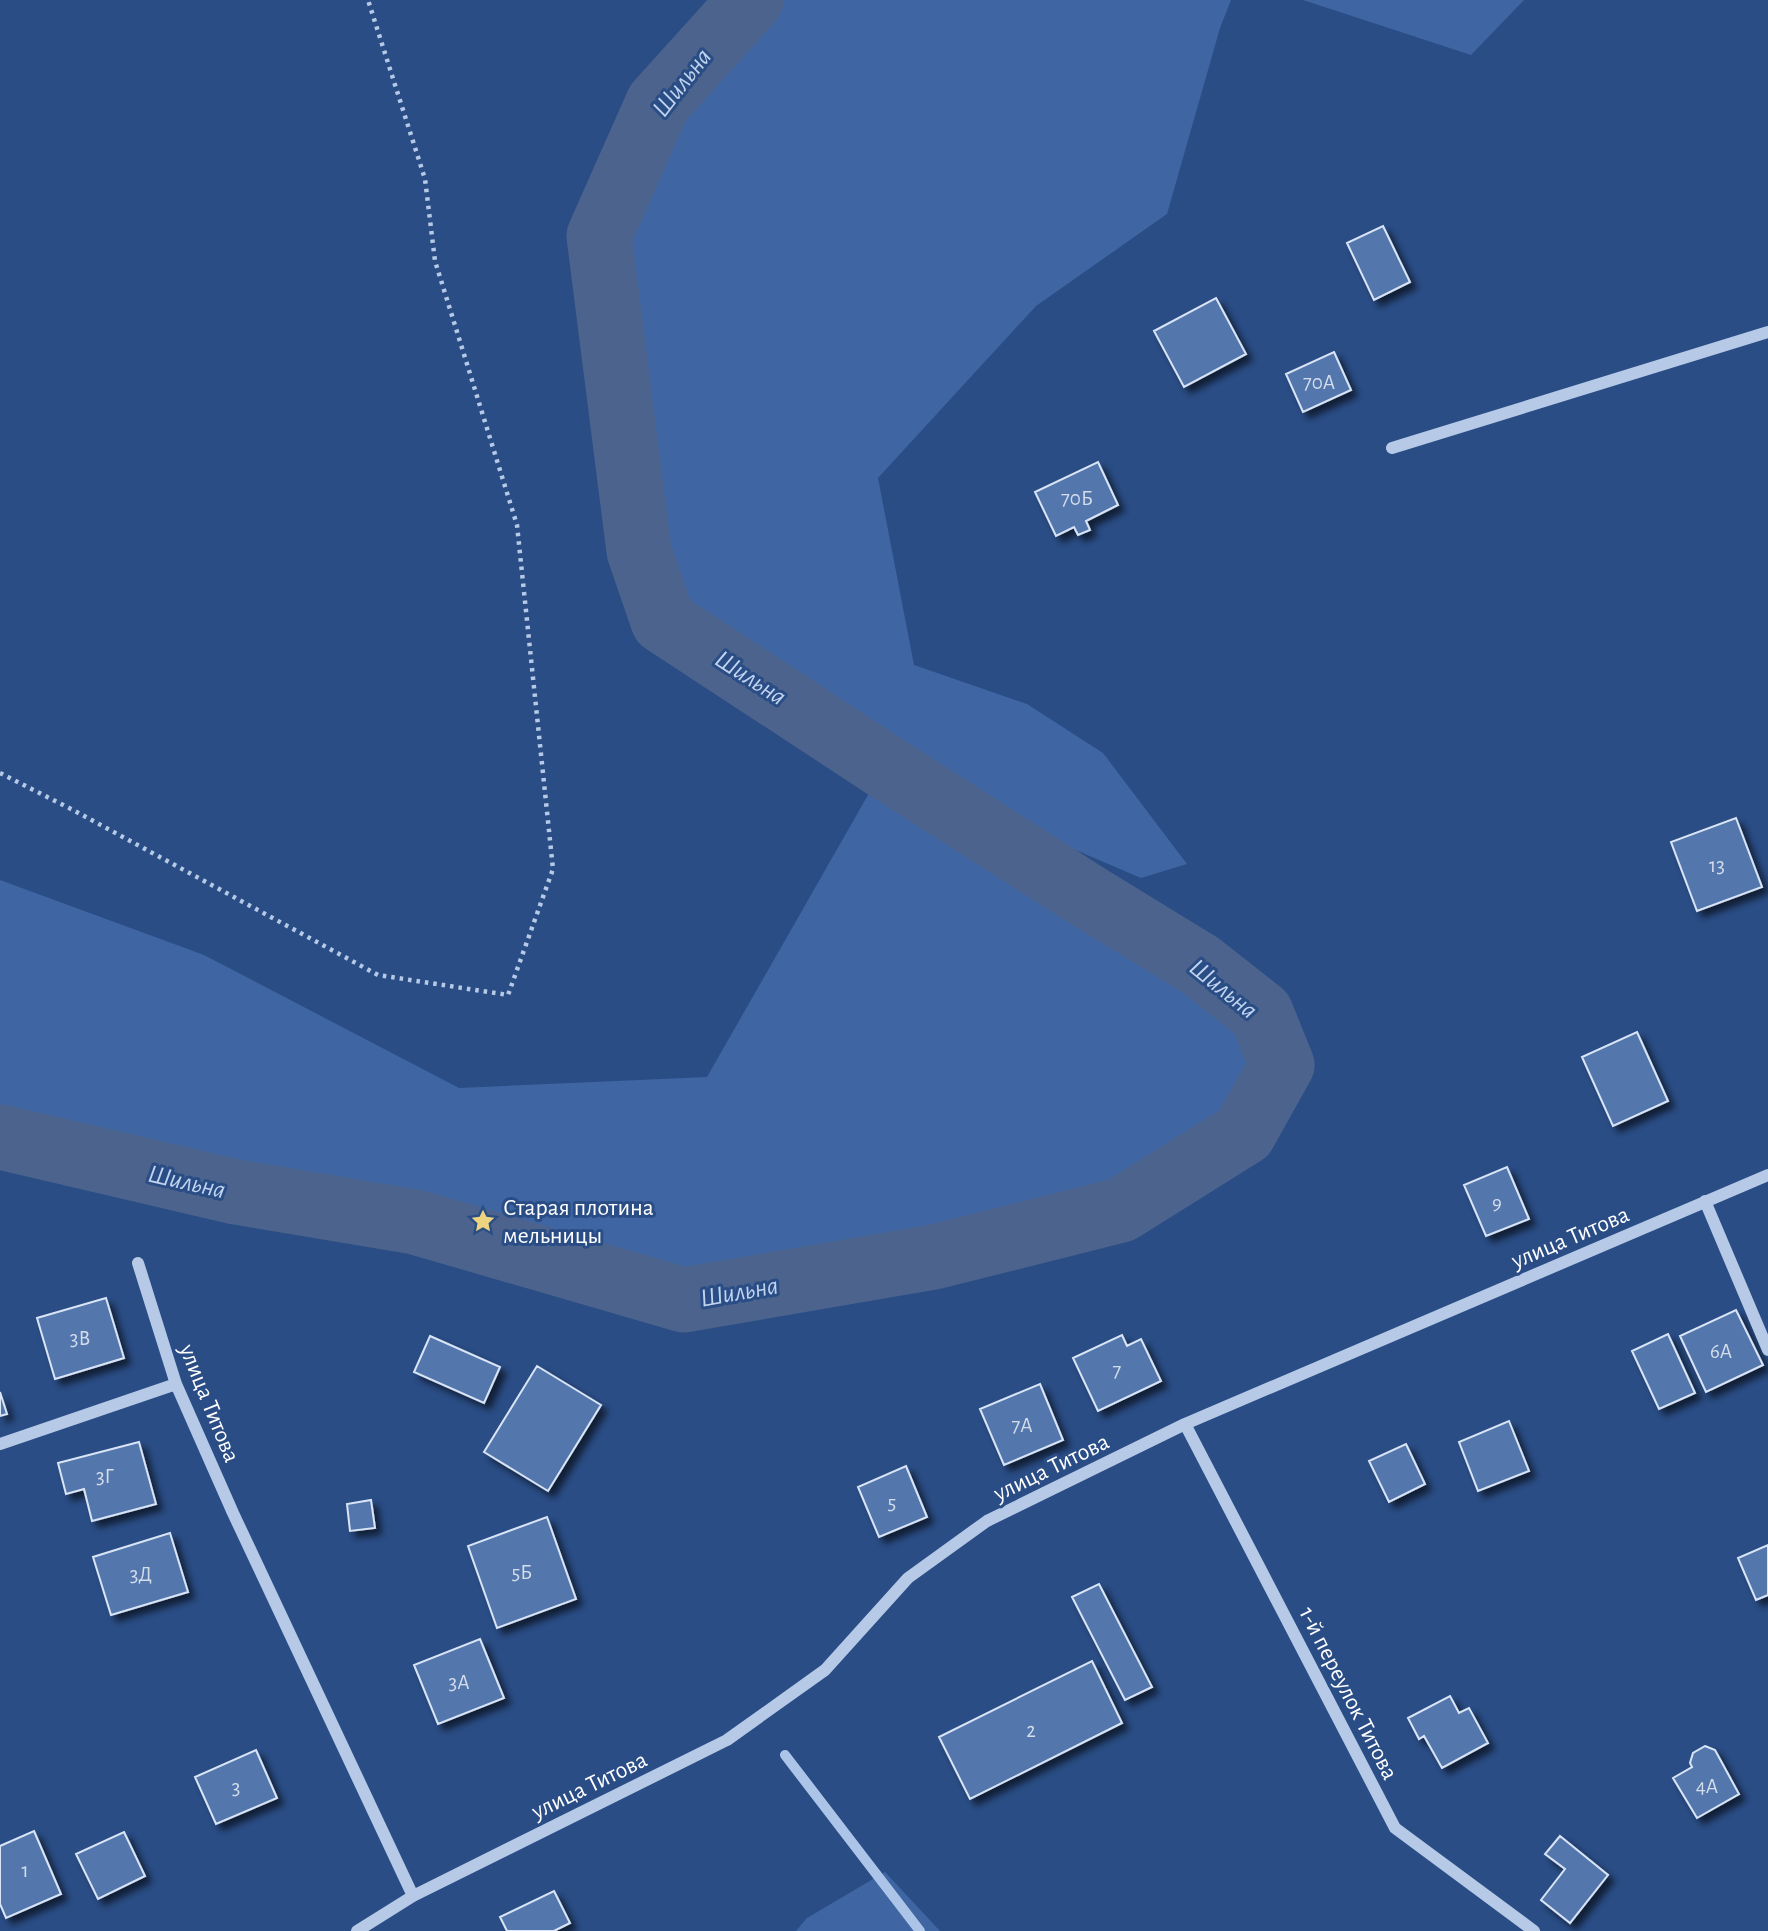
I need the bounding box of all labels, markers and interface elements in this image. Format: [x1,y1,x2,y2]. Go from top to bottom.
water label: Шильна [647,44,716,122]
house number: 70А [1303,372,1335,393]
house number: 70Б [1061,488,1093,509]
water label: Шильна [710,646,790,710]
house number: 13 [1709,855,1725,876]
water label: Шильна [1185,954,1262,1024]
water label: Шильна [146,1160,228,1203]
house number: 9 [1492,1192,1502,1213]
place label: Старая плотина мельницы [503,1196,654,1248]
street label: улица Титова [1507,1202,1633,1274]
place icon: Старая плотина мельницы [469,1207,497,1235]
water label: Шильна [698,1272,780,1312]
house number: 3В [70,1328,90,1349]
street label: улица Титова [174,1340,244,1466]
house number: 6А [1710,1341,1732,1362]
house number: 7 [1113,1360,1122,1381]
house number: 7А [1011,1415,1033,1436]
street label: улица Титова [989,1430,1113,1507]
house number: 3Г [96,1466,115,1487]
house number: 5 [888,1492,896,1513]
house number: 5Б [512,1562,532,1583]
house number: 3Д [130,1564,152,1585]
street label: 1-й переулок Титова [1294,1603,1402,1784]
house number: 3А [449,1672,470,1693]
house number: 2 [1026,1720,1036,1741]
street label: улица Титова [527,1748,651,1825]
house number: 4А [1696,1776,1718,1797]
house number: 3 [232,1777,240,1798]
house number: 1 [21,1860,29,1881]

